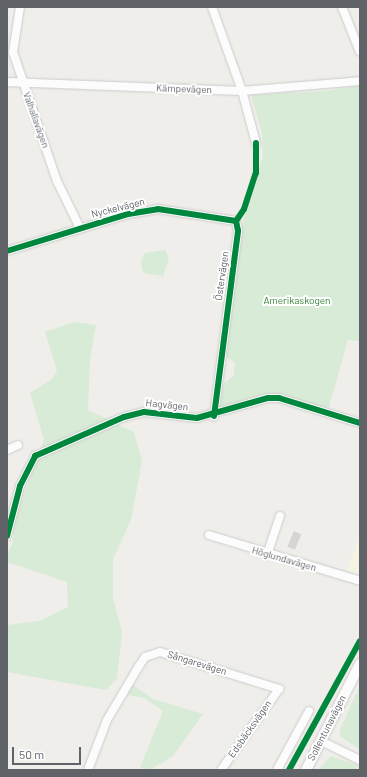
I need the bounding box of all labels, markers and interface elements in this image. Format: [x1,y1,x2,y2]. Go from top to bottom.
street label: Kämpevägen [156,82,212,96]
street label: Valhallavägen [20,90,52,150]
street label: Nyckelvägen [90,196,146,220]
street label: Östervägen [213,251,231,301]
park label: Amerikaskogen [264,295,330,307]
street label: Hagvägen [145,397,189,413]
street label: Höglundavägen [250,544,318,574]
street label: Sångarevägen [166,648,228,678]
street label: Sollentunavägen [305,693,349,763]
street label: Edsbäcksvägen [226,698,274,760]
scale bar [14,739,83,765]
text: 50 m [19,747,44,761]

